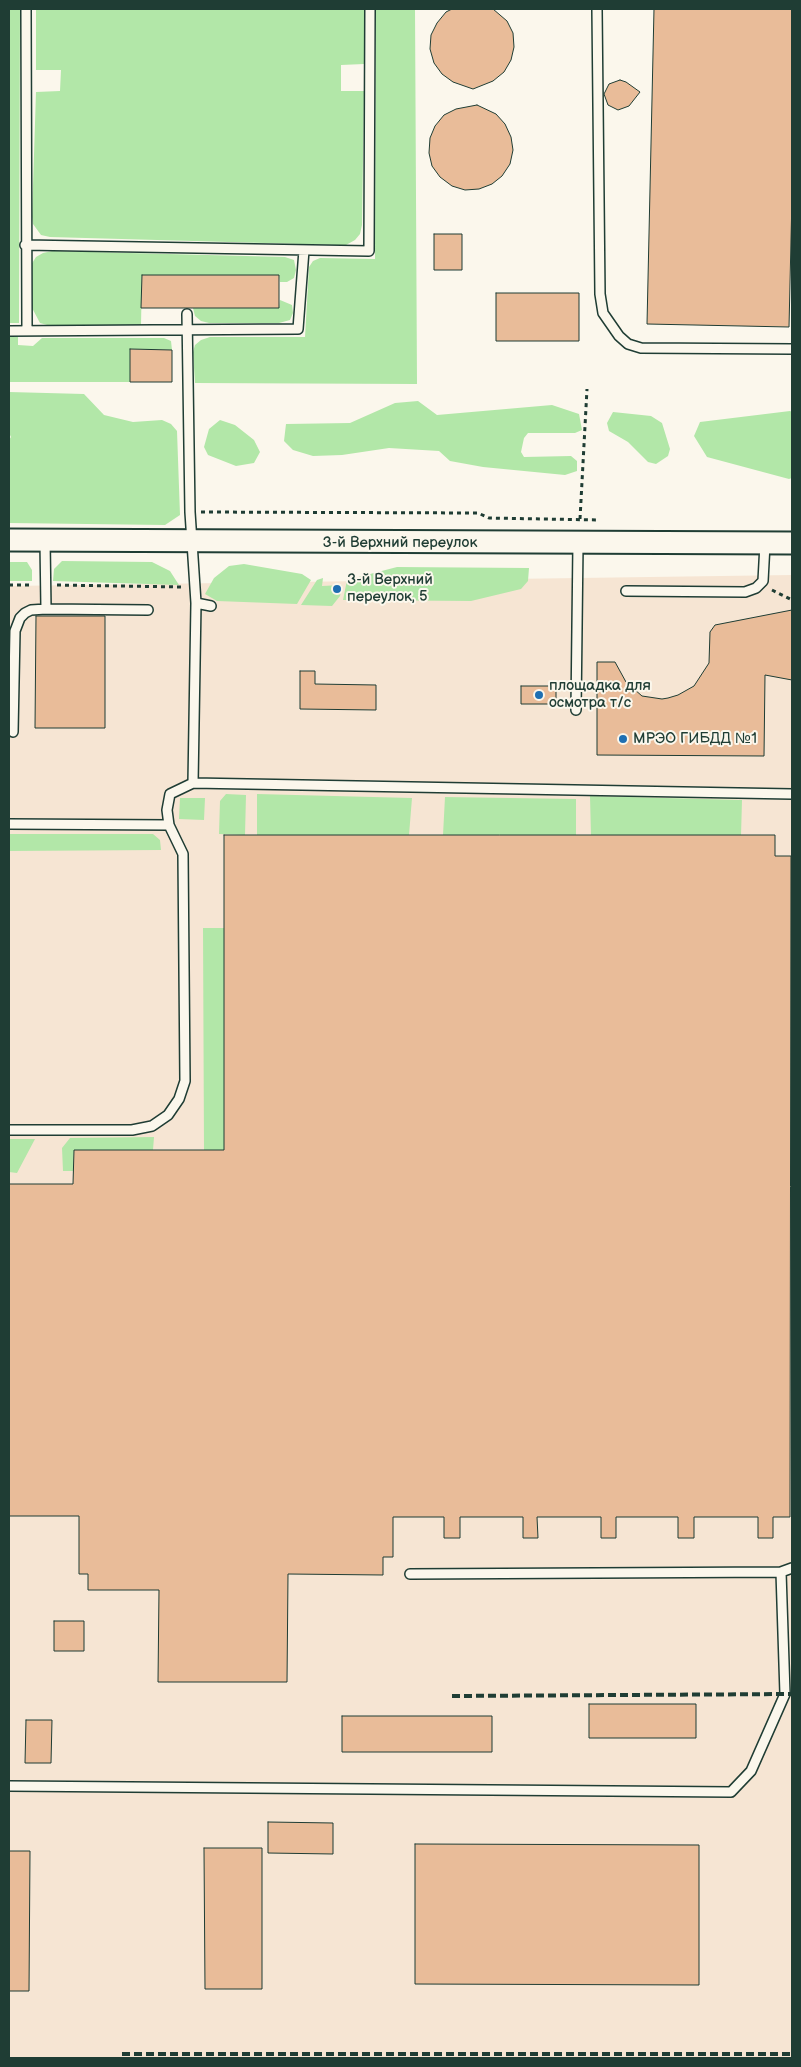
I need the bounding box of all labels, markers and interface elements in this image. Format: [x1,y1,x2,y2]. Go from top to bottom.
street label: 3-й Верхний переулок [323,534,477,552]
place label: 3-й Верхний переулок, 5 [347,571,433,606]
marker: 3-й Верхний переулок, 5 [331,583,343,595]
place label: площадка для осмотра т/с [549,677,651,712]
marker: площадка для осмотра т/с [533,689,545,701]
place label: МРЭО ГИБДД №1 [633,730,757,748]
marker: МРЭО ГИБДД №1 [617,733,629,745]

